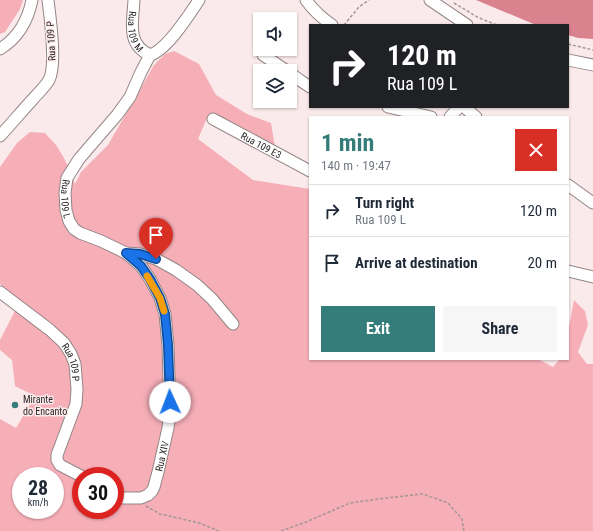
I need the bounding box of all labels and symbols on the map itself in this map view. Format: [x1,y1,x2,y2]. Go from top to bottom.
street label: Rua 109 M [127,11,146,54]
street label: Rua 109 P [44,20,58,61]
street label: Rua 109 E3 [239,130,284,160]
street label: Rua 109 L [59,179,74,220]
pin [139,218,173,259]
street label: Rua 109 P [60,341,82,382]
position arrow [149,381,191,423]
place label: Mirante do Encanto [23,394,67,417]
marker: Mirante do Encanto [10,400,20,410]
street label: Rua XIV [153,440,170,472]
speed limit sign: 30 [72,467,124,519]

